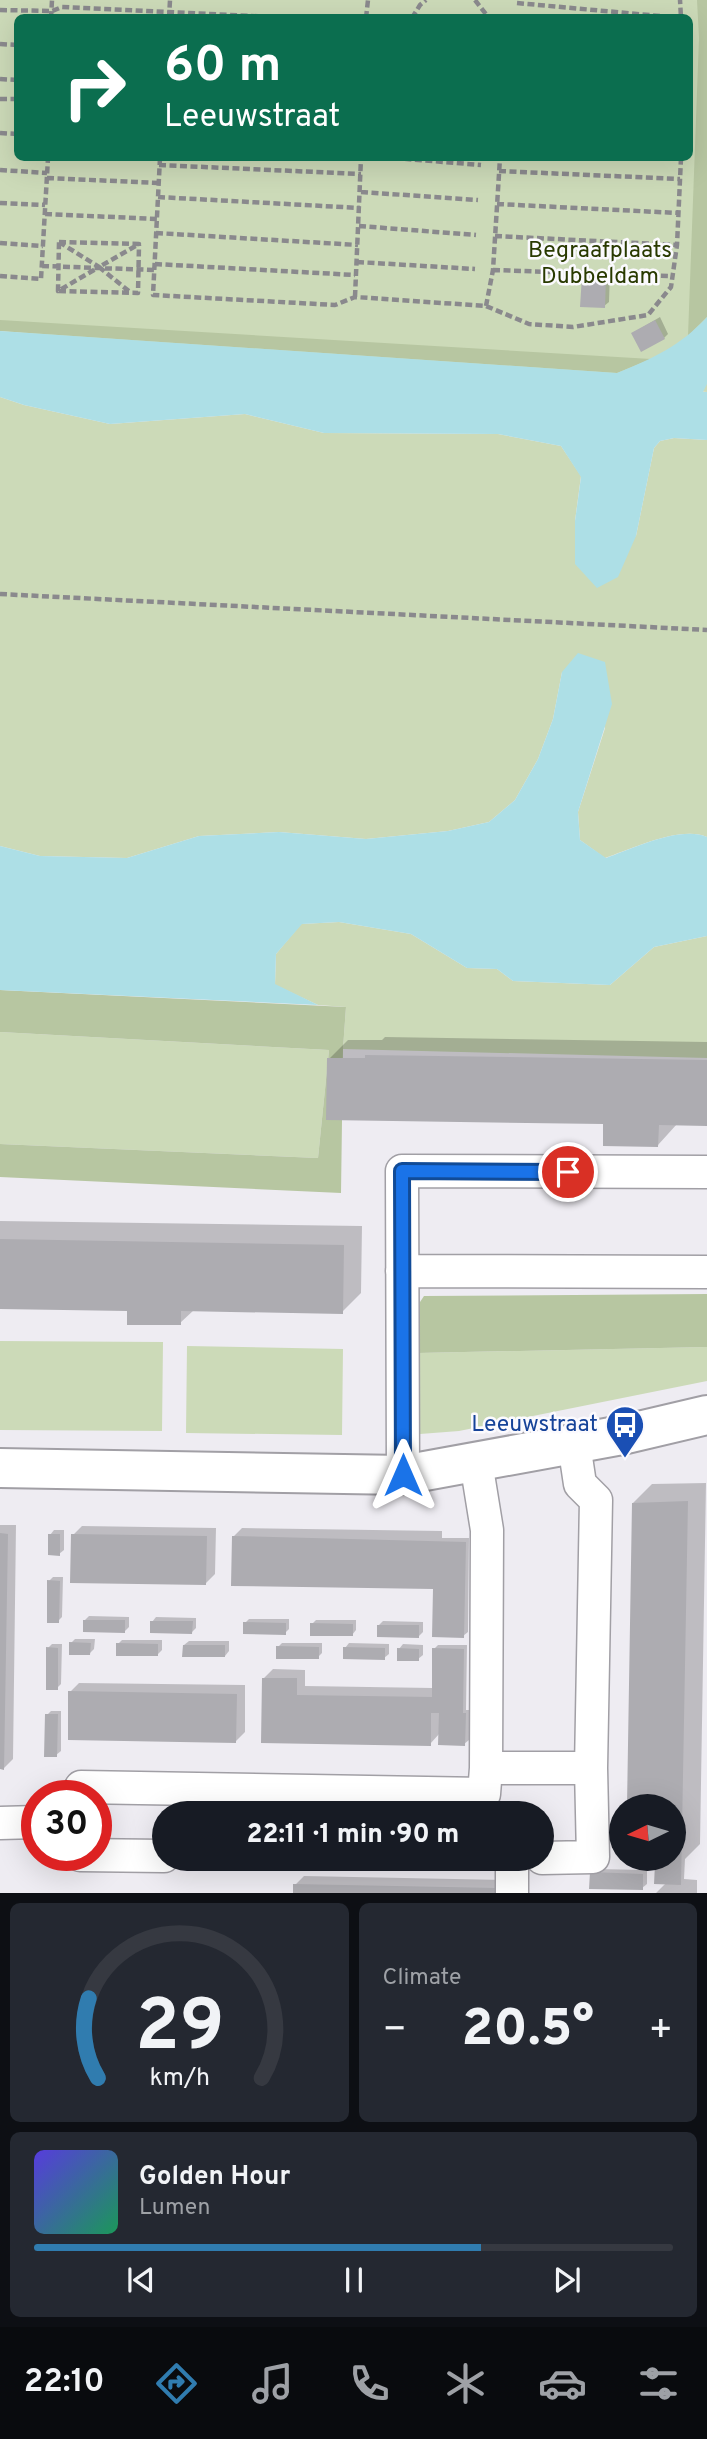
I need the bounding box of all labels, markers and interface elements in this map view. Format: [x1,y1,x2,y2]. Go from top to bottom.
text: 60 m [164,37,282,99]
icon: right [49,42,140,133]
text: Leeuwstraat [164,98,340,138]
park label: Begraafplaats Dubbeldam [528,237,672,292]
pin [538,1142,598,1202]
icon: arrive [549,1153,587,1191]
bus stop icon: Leeuwstraat [604,1404,646,1459]
place label: Leeuwstraat [471,1411,598,1440]
position arrow [366,1438,440,1512]
speed limit sign: 30 [21,1780,112,1871]
north arrow [609,1794,686,1871]
map controls [609,1794,686,1871]
text: 22:11 · 1 min · 90 m [247,1819,459,1852]
text: Climate [383,1964,461,1993]
text: 29 [135,1985,224,2077]
text: 20.5° [461,1998,594,2064]
text: − [383,2007,407,2056]
text: + [648,2007,673,2056]
text: km/h [149,2063,210,2095]
text: Golden Hour [139,2161,290,2194]
text: Lumen [139,2194,210,2223]
icon: previous [122,2261,160,2299]
icon: pause [335,2261,373,2299]
icon: next [548,2261,586,2299]
icon: directions [152,2359,201,2408]
icon: music [248,2359,297,2408]
icon: phone [345,2359,394,2408]
icon: climate [441,2359,490,2408]
icon: car [538,2359,587,2408]
icon: filters [634,2359,683,2408]
text: 22:10 [24,2363,104,2403]

